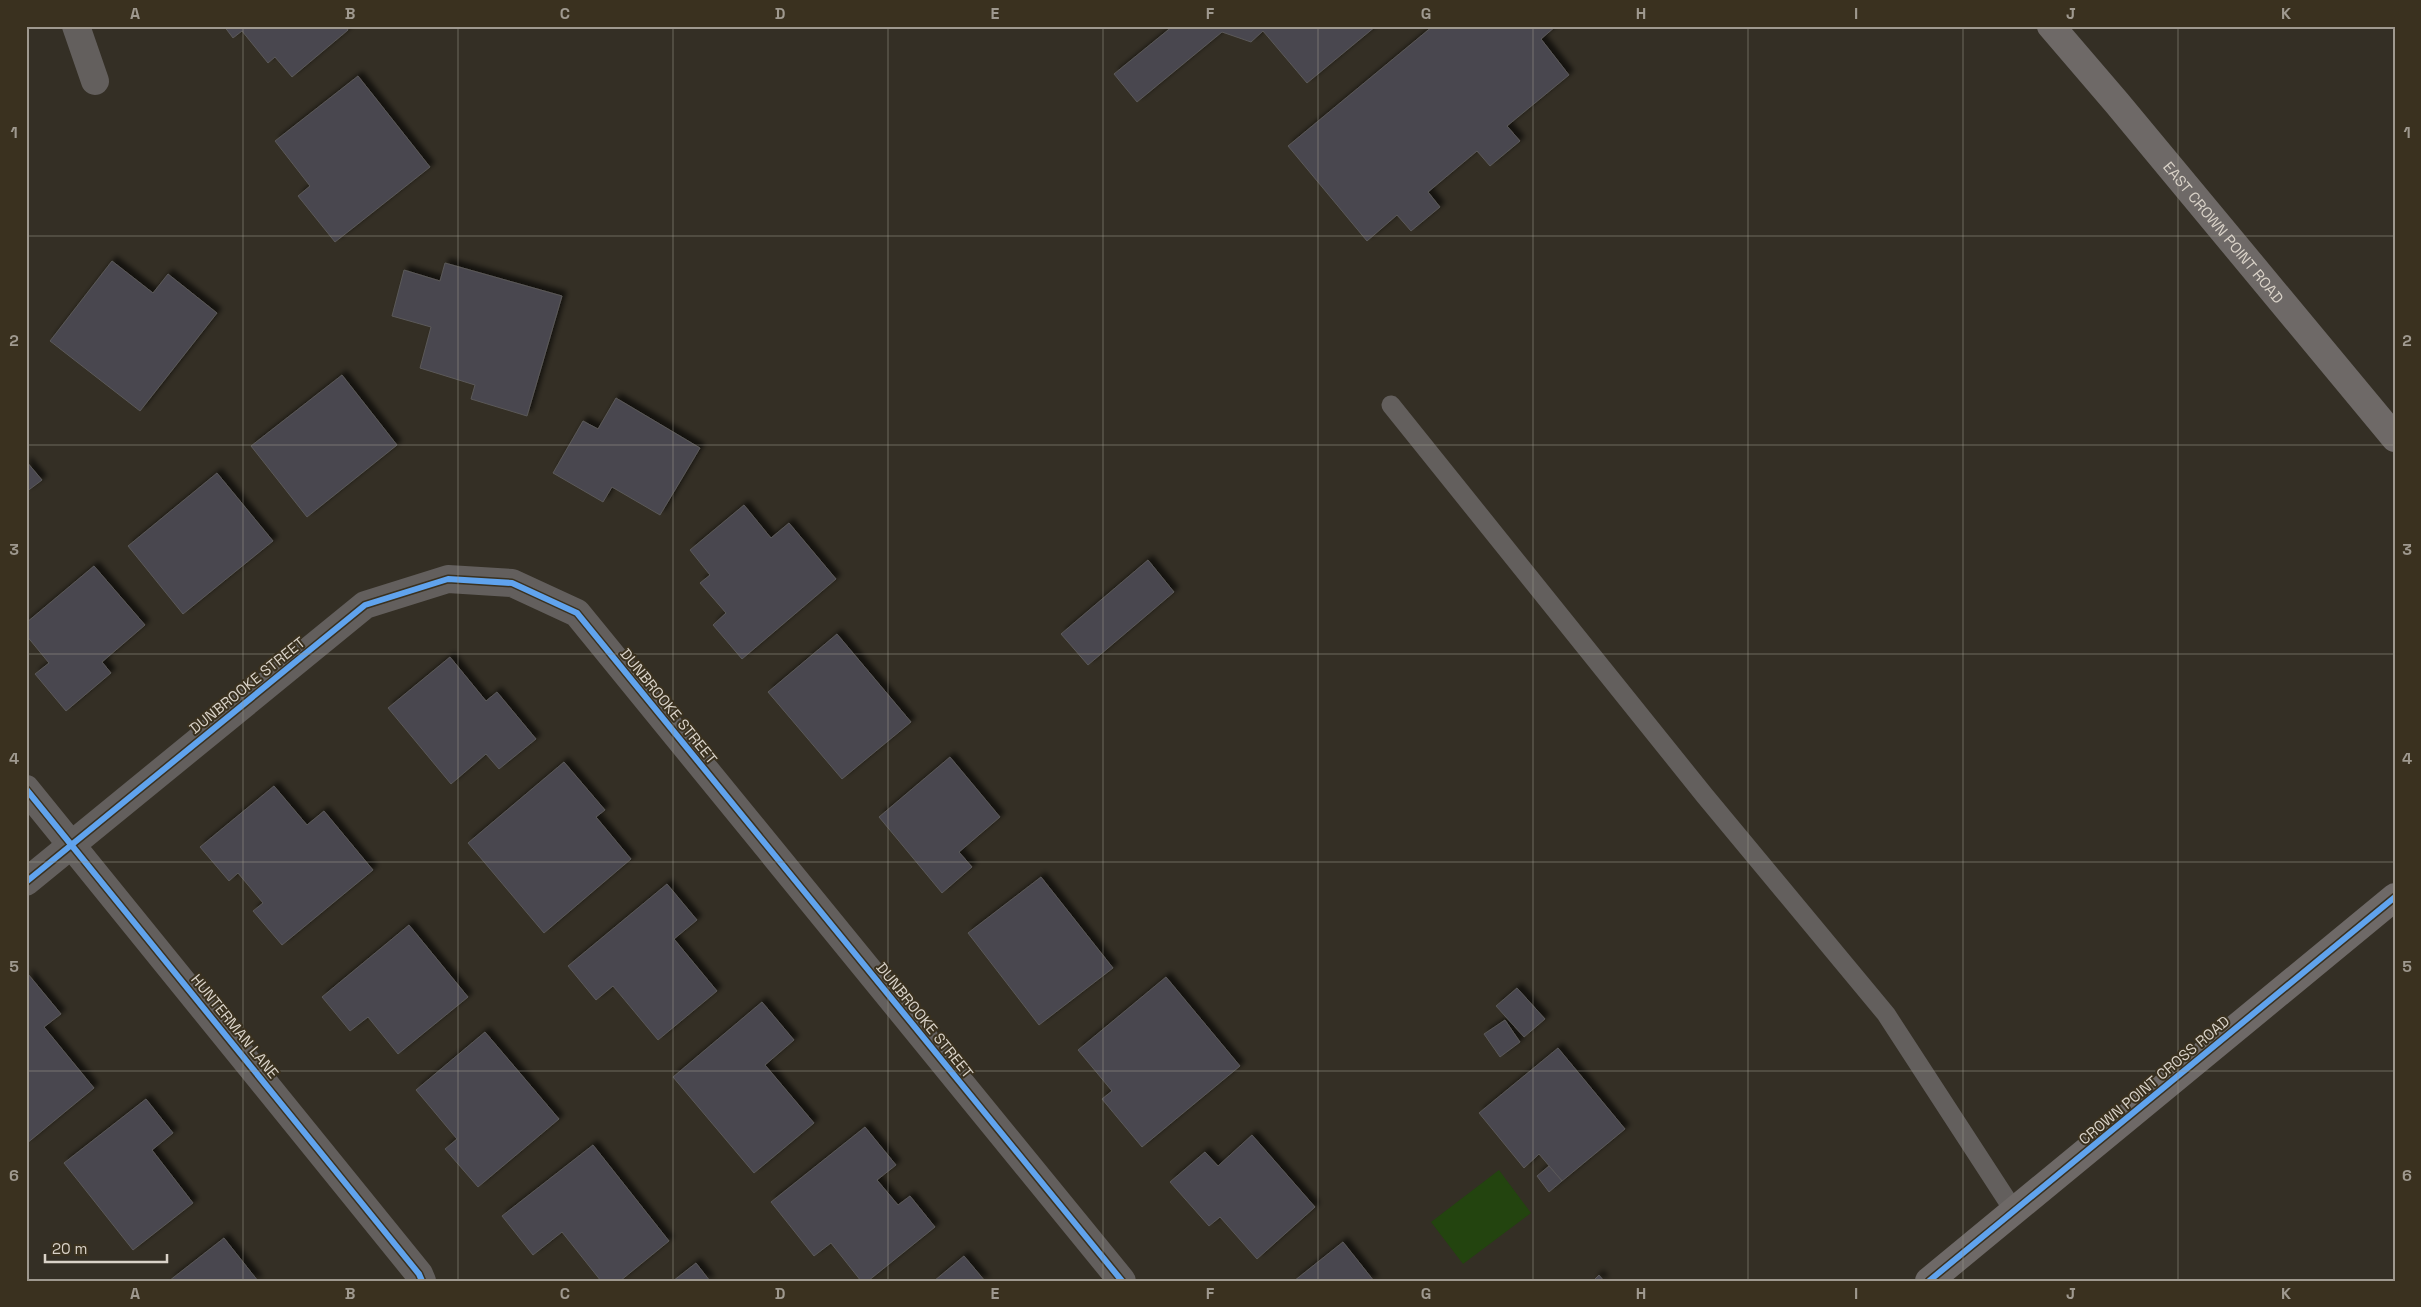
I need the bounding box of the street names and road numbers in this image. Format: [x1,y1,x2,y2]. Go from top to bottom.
street label: EAST CROWN POINT ROAD [2160,157,2288,307]
street label: DUNBROOKE STREET [185,632,309,738]
street label: DUNBROOKE STREET [616,644,722,768]
street label: DUNBROOKE STREET [872,958,978,1082]
street label: HUNTERMAN LANE [187,970,283,1082]
street label: CROWN POINT CROSS ROAD [2075,1011,2233,1149]

